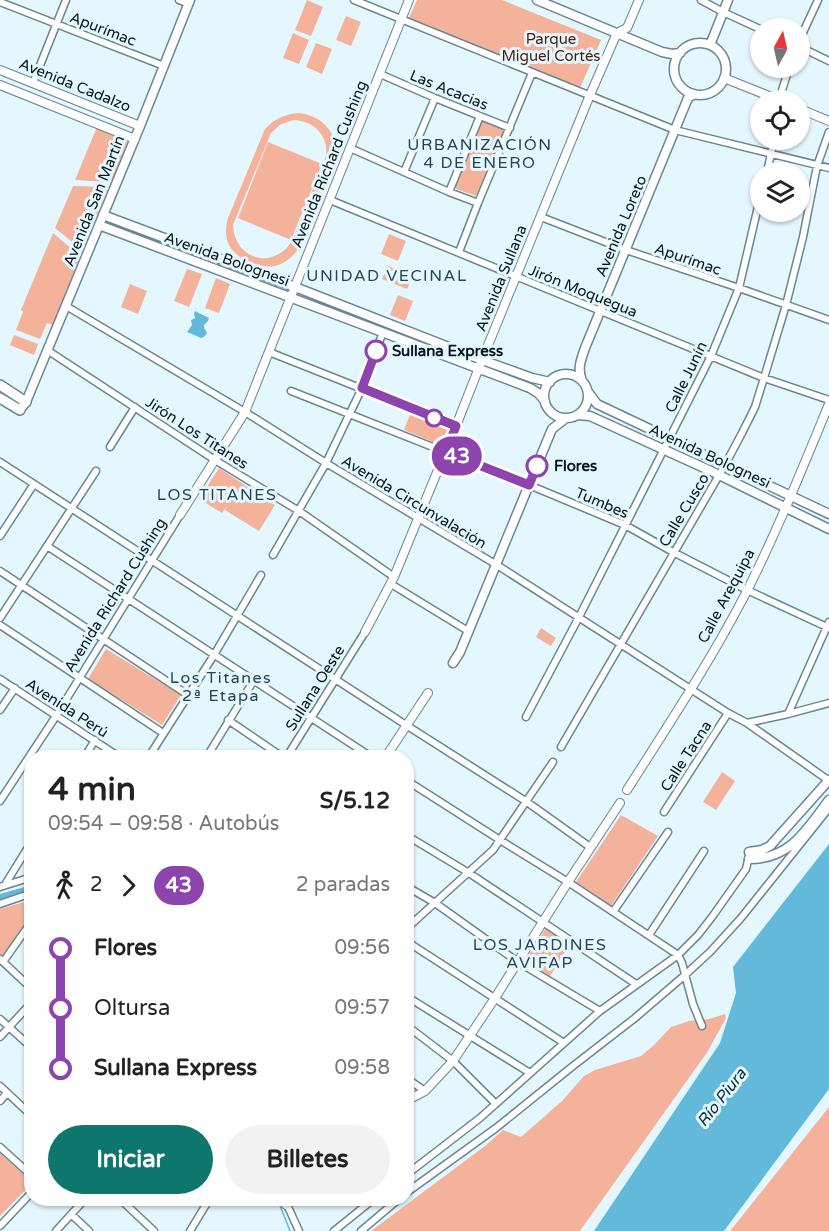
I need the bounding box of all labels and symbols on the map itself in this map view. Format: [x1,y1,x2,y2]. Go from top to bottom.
street label: Apurímac [67,8,139,50]
north arrow [750,18,810,78]
park label: Parque Miguel Cortés [501,30,601,65]
street label: Avenida Cadalzo [17,54,133,116]
street label: Las Acacias [407,66,491,114]
street label: Avenida Richard Cushing [287,78,371,250]
street label: Avenida San Martín [60,133,128,269]
district label: URBANIZACIÓN 4 DE ENERO [407,135,553,173]
street label: Avenida Loreto [592,173,650,279]
street label: Avenida Sullana [471,222,531,334]
street label: Avenida Bolognesi [162,228,292,290]
street label: Apurímac [652,239,724,279]
street label: Jirón Moquegua [526,261,640,321]
district label: UNIDAD VECINAL [306,266,468,286]
street label: Calle Junín [661,339,711,415]
marker: Sullana Express [365,340,387,362]
place label: Sullana Express [392,342,503,361]
street label: Jirón Los Titanes [142,393,252,473]
unlabelled marker [425,409,443,427]
street label: Avenida Bolognesi [646,420,774,492]
line badge: 43 [430,436,484,476]
street label: Avenida Circunvalación [338,452,490,552]
marker: Flores [526,455,548,477]
place label: Flores [554,457,597,475]
street label: Calle Cusco [655,470,713,550]
street label: Tumbes [573,484,631,522]
district label: LOS TITANES [157,485,277,505]
street label: Avenida Richard Cushing [60,515,170,675]
street label: Calle Arequipa [694,546,758,646]
street label: Sullana Oeste [282,642,348,734]
district label: Los Titanes 2ª Etapa [170,668,272,706]
street label: Avenida Perú [22,675,112,741]
street label: Calle Tacna [656,717,716,795]
district label: LOS JARDINES AVIFAP [473,935,607,973]
water label: Río Piura [693,1064,751,1131]

